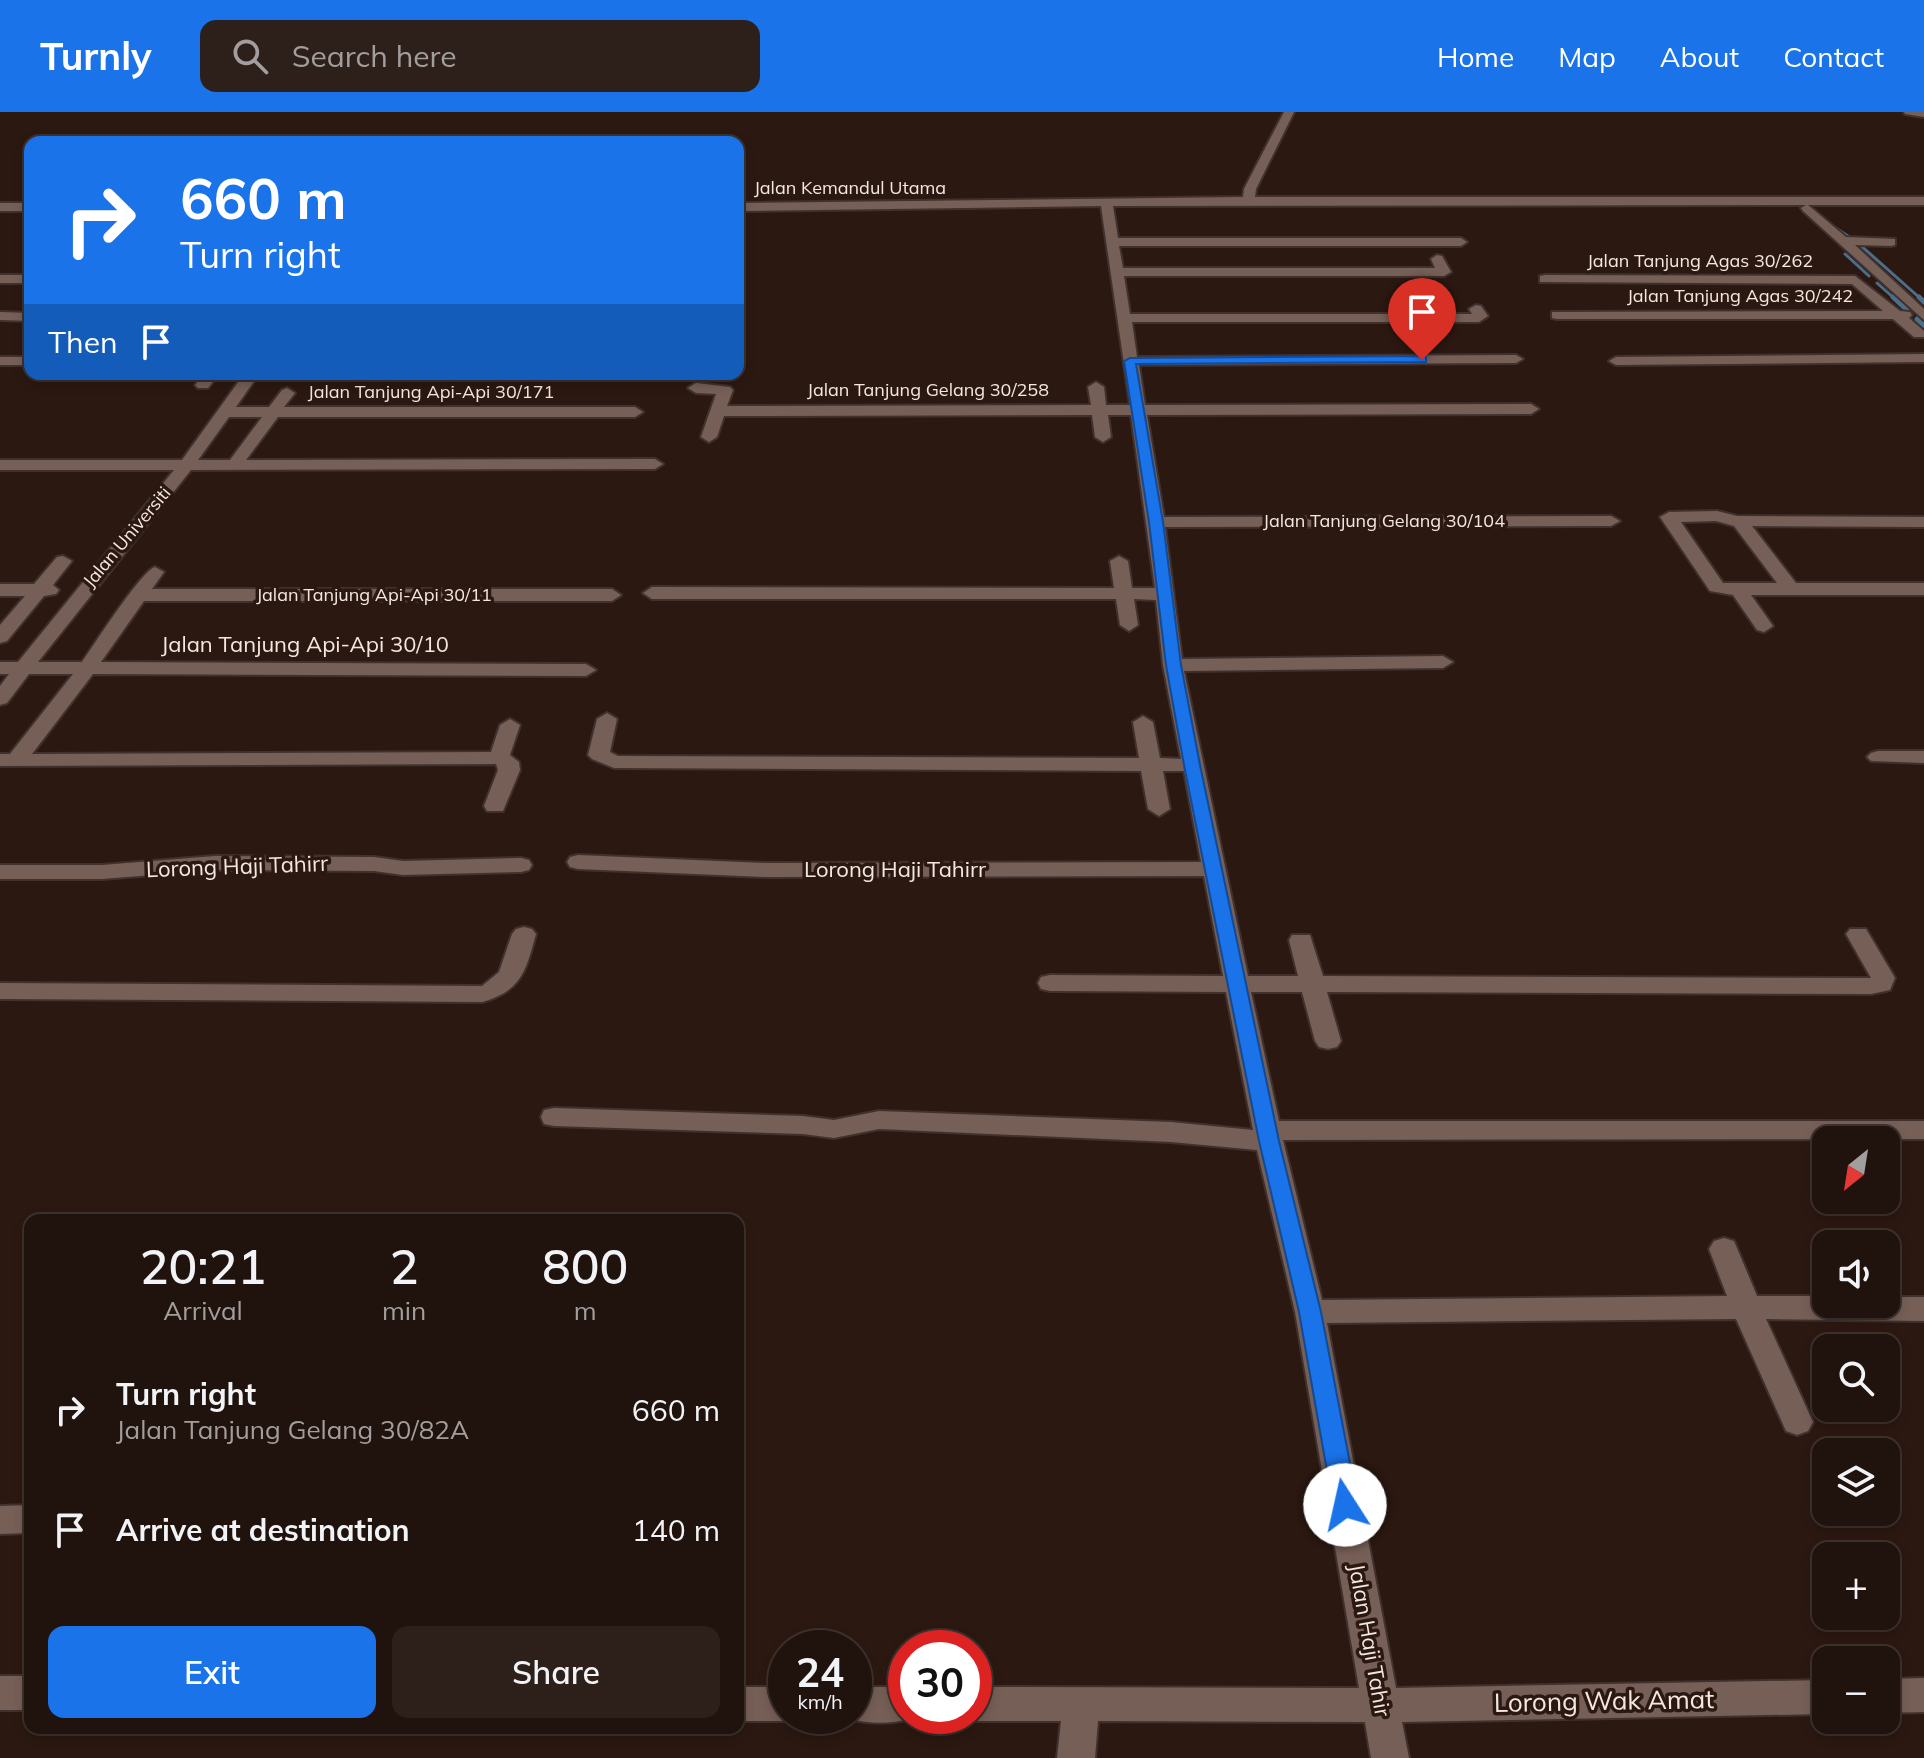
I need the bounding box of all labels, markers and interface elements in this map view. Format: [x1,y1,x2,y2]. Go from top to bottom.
search box [200,20,760,92]
text: Turnly [40,32,152,80]
icon: search [228,34,272,78]
text: Search here [292,37,457,75]
text: Home [1437,39,1514,74]
text: Map [1558,39,1616,74]
text: About [1660,39,1739,74]
text: Contact [1783,39,1884,74]
text: 660 m [180,163,347,233]
icon: right [48,168,152,272]
street label: Jalan Kemandul Utama [754,176,946,199]
text: Turn right [180,232,341,277]
street label: Jalan Tanjung Agas 30/262 [1587,249,1813,272]
pin [1388,278,1456,360]
street label: Jalan Tanjung Agas 30/242 [1627,284,1853,307]
icon: arrive [1400,290,1444,334]
icon: arrive [134,320,178,364]
text: Then [48,323,118,361]
street label: Jalan Tanjung Gelang 30/258 [807,378,1049,401]
street label: Jalan Tanjung Api-Api 30/171 [308,380,554,403]
street label: Jalan Universiti [78,482,175,592]
street label: Jalan Tanjung Gelang 30/104 [1263,509,1505,532]
street label: Jalan Tanjung Api-Api 30/11 [256,583,492,606]
street label: Jalan Tanjung Api-Api 30/10 [161,630,449,658]
street label: Lorong Haji Tahirr [146,849,328,883]
street label: Lorong Haji Tahirr [804,855,986,883]
north arrow [1812,1126,1900,1214]
map controls [1812,1126,1900,1734]
button: sound [1812,1230,1900,1318]
text: 20:21 [140,1236,266,1296]
text: 2 [390,1236,418,1296]
text: 800 [542,1236,628,1296]
text: Arrival [163,1294,243,1327]
text: min [382,1294,426,1327]
text: m [574,1294,597,1327]
button: search [1812,1334,1900,1422]
text: Turn right [116,1375,256,1413]
icon: right [48,1388,92,1432]
text: 660 m [632,1391,720,1429]
text: Jalan Tanjung Gelang 30/82A [116,1413,469,1446]
button: layers [1812,1438,1900,1526]
position arrow [1303,1463,1387,1547]
icon: arrive [48,1508,92,1552]
text: Arrive at destination [116,1511,410,1549]
text: 140 m [632,1511,720,1549]
button: + [1812,1542,1900,1630]
street label: Jalan Haji Tahir [1343,1561,1397,1719]
button: Exit [48,1626,376,1718]
button: Share [392,1626,720,1718]
speed limit sign: 30 [888,1630,992,1734]
button: − [1812,1646,1900,1734]
text: 24 [796,1647,844,1697]
street label: Lorong Wak Amat [1493,1682,1715,1719]
text: km/h [797,1689,843,1714]

